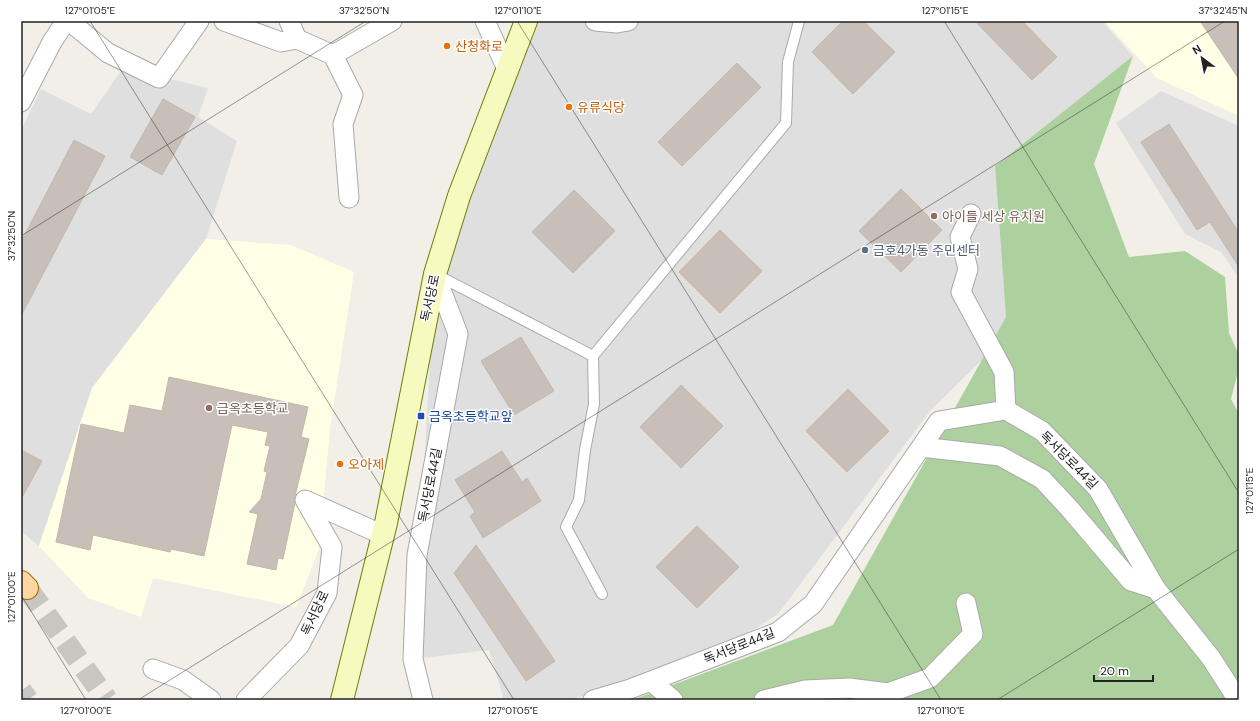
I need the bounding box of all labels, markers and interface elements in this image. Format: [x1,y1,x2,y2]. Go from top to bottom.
text: 127°01'05"E [65,4,116,17]
text: 37°32'50"N [339,4,389,17]
text: 127°01'10"E [494,4,542,17]
text: 127°01'15"E [922,4,969,17]
text: 37°32'45"N [1198,4,1248,17]
place label: 산청화로 [455,38,503,55]
north arrow [1182,38,1222,78]
marker: 산청화로 [442,41,452,51]
text: N [1190,41,1204,58]
place label: 유류식당 [577,99,625,116]
marker: 유류식당 [564,102,574,112]
place label: 아이들 세상 유치원 [942,208,1045,225]
text: 37°32'50"N [5,211,18,261]
marker: 아이들 세상 유치원 [929,211,939,221]
place label: 금호4가동 주민센터 [873,242,980,259]
marker: 금호4가동 주민센터 [860,245,870,255]
street label: 독서당로 [417,273,443,323]
place label: 금옥초등학교 [217,400,289,417]
marker: 금옥초등학교 [204,403,214,413]
place label: 금옥초등학교앞 [429,408,513,425]
marker: 금옥초등학교앞 [416,411,426,421]
street label: 독서당로44길 [1036,427,1102,493]
street label: 독서당로44길 [414,446,446,524]
place label: 오아제 [348,456,384,473]
marker: 오아제 [335,459,345,469]
text: 127°01'15"E [1243,467,1256,514]
text: 127°01'00"E [5,571,18,623]
street label: 독서당로 [297,588,333,638]
street label: 독서당로44길 [701,624,777,668]
scale bar [1094,657,1153,683]
text: 20 m [1100,663,1129,679]
text: 127°01'00"E [60,704,112,717]
text: 127°01'05"E [488,704,539,717]
text: 127°01'10"E [917,704,965,717]

